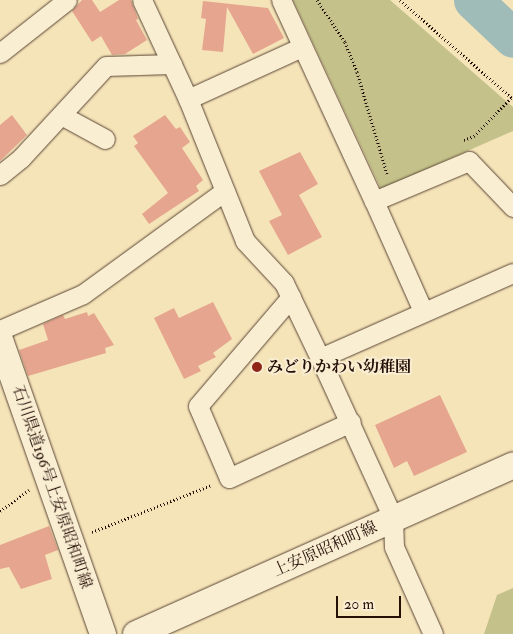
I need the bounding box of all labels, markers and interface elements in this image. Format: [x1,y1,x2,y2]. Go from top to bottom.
place label: みどりかわい幼稚園 [267,357,411,377]
marker: みどりかわい幼稚園 [251,361,263,373]
street label: 石川県道196号上安原昭和町線 [8,383,96,591]
street label: 上安原昭和町線 [270,517,380,581]
scale bar [338,586,403,618]
text: 20 m [344,595,374,614]

